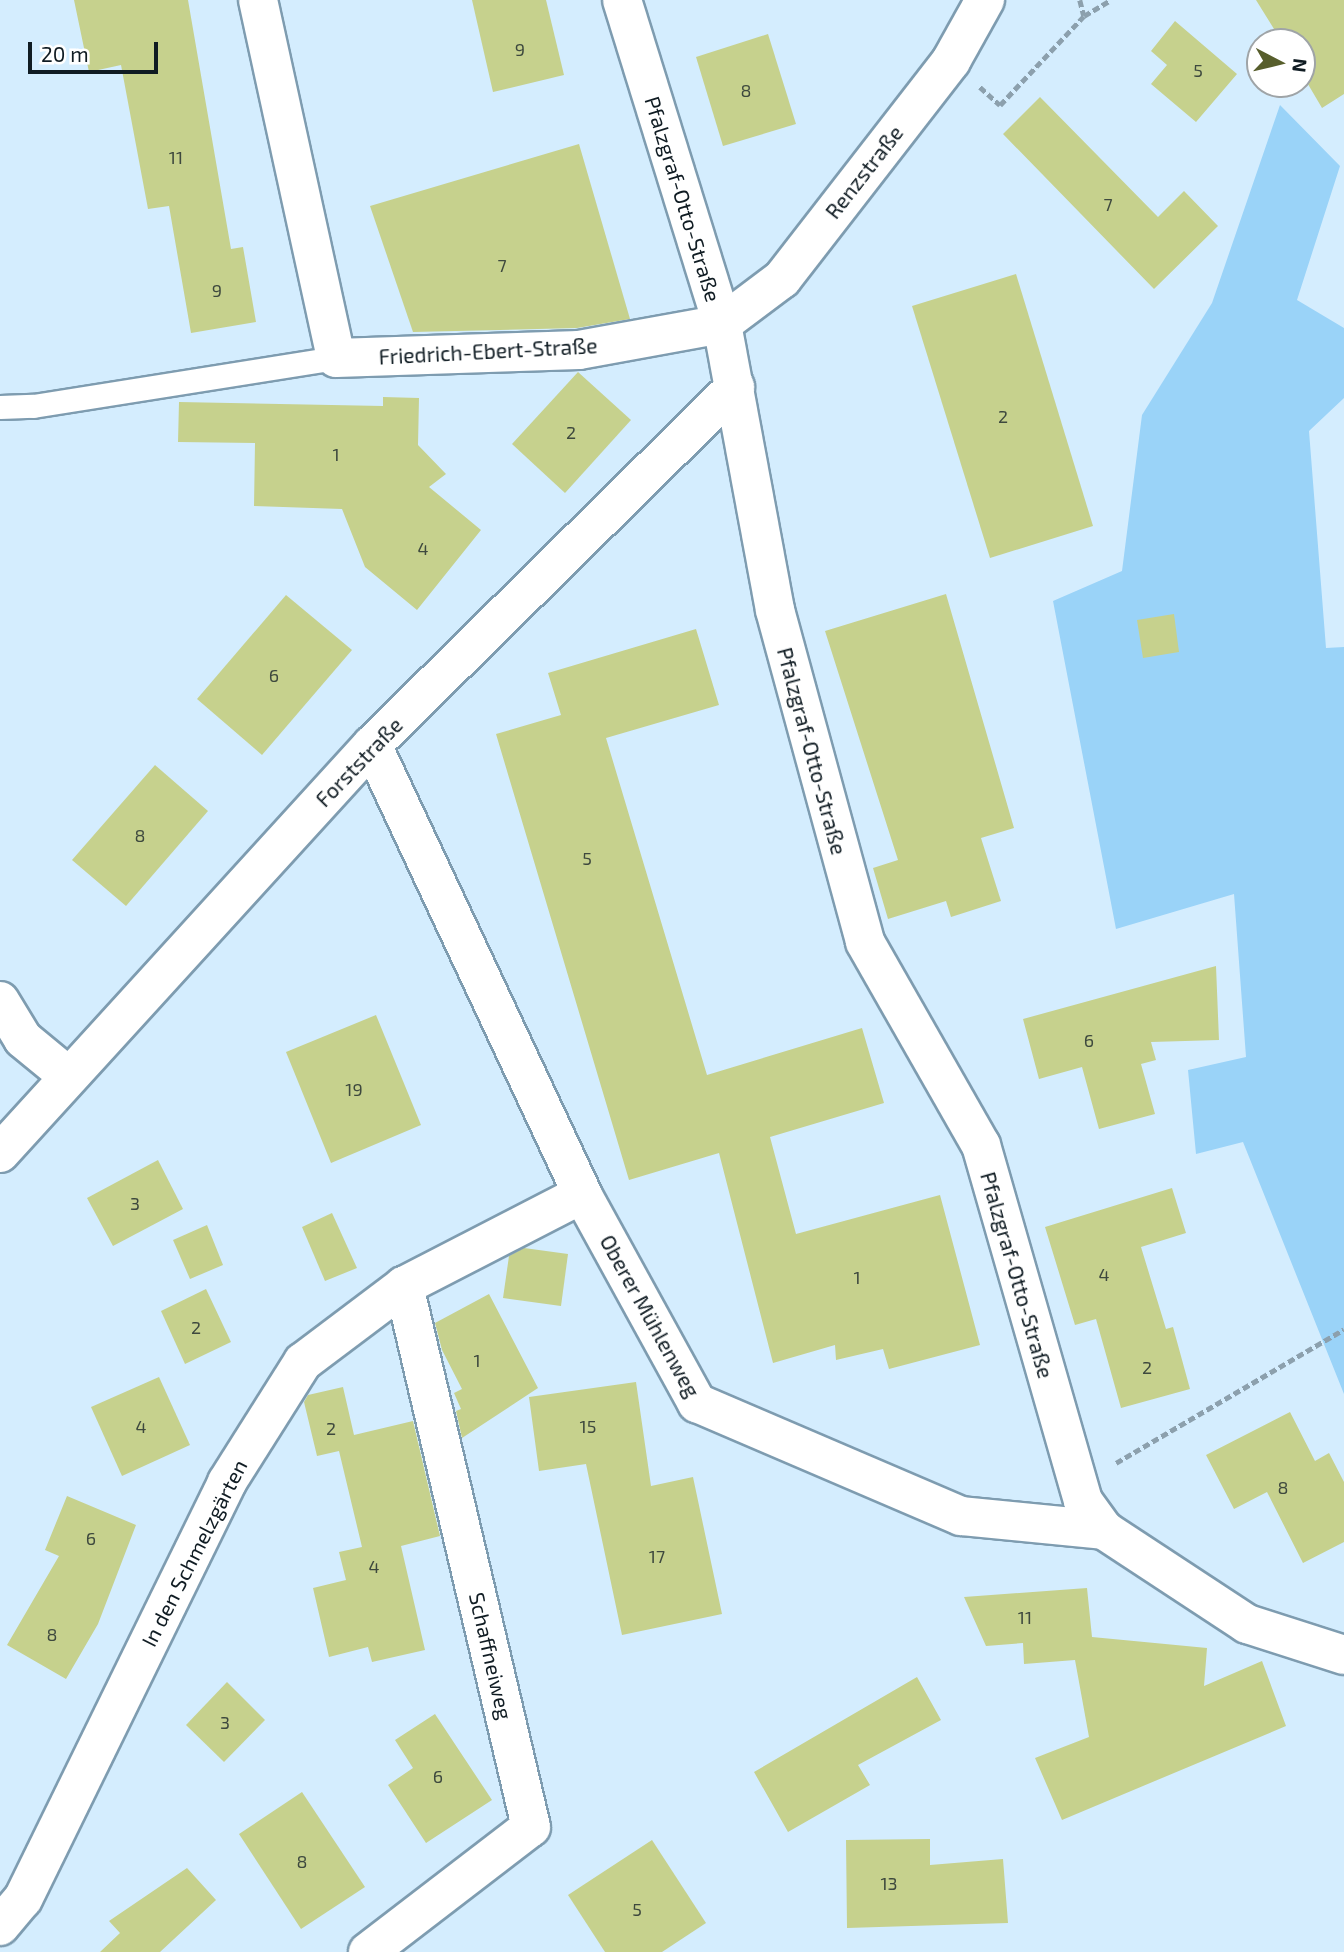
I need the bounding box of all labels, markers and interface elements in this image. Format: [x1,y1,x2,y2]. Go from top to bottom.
scale bar [32,28,161,72]
north arrow [1246,28,1316,98]
house number: 9 [515,38,525,60]
text: 20 m [41,41,89,66]
text: N [1288,57,1313,74]
house number: 5 [1193,59,1203,81]
house number: 8 [741,79,751,101]
street label: Pfalzgraf-Otto-Straße [640,93,726,305]
street label: Renzstraße [820,120,908,224]
house number: 11 [169,146,183,168]
house number: 7 [1103,193,1113,215]
house number: 7 [497,254,507,276]
house number: 9 [212,279,222,301]
street label: Friedrich-Ebert-Straße [378,333,598,369]
house number: 2 [998,405,1008,427]
house number: 2 [566,421,576,443]
house number: 1 [332,443,340,465]
house number: 4 [417,537,429,559]
street label: Pfalzgraf-Otto-Straße [772,645,852,857]
house number: 6 [269,664,279,686]
street label: Forststraße [310,712,408,812]
house number: 8 [135,824,145,846]
house number: 5 [582,847,592,869]
house number: 6 [1084,1029,1094,1051]
house number: 19 [345,1078,363,1100]
street label: Pfalzgraf-Otto-Straße [975,1169,1059,1381]
house number: 3 [130,1192,140,1214]
street label: Oberer Mühlenweg [595,1230,705,1402]
house number: 4 [1098,1263,1110,1285]
house number: 1 [853,1266,861,1288]
house number: 2 [191,1316,201,1338]
house number: 1 [473,1349,481,1371]
house number: 2 [1142,1356,1152,1378]
house number: 4 [135,1415,147,1437]
house number: 15 [580,1415,596,1437]
house number: 2 [326,1417,336,1439]
street label: In den Schmelzgärten [136,1455,252,1651]
house number: 8 [1278,1476,1288,1498]
house number: 6 [86,1527,96,1549]
house number: 17 [649,1545,665,1567]
house number: 4 [368,1555,380,1577]
street label: Schaffneiweg [464,1590,518,1722]
house number: 11 [1018,1606,1032,1628]
house number: 8 [47,1623,57,1645]
house number: 3 [220,1711,230,1733]
house number: 6 [433,1765,443,1787]
house number: 8 [297,1850,307,1872]
house number: 13 [880,1872,898,1894]
house number: 5 [632,1898,642,1920]

